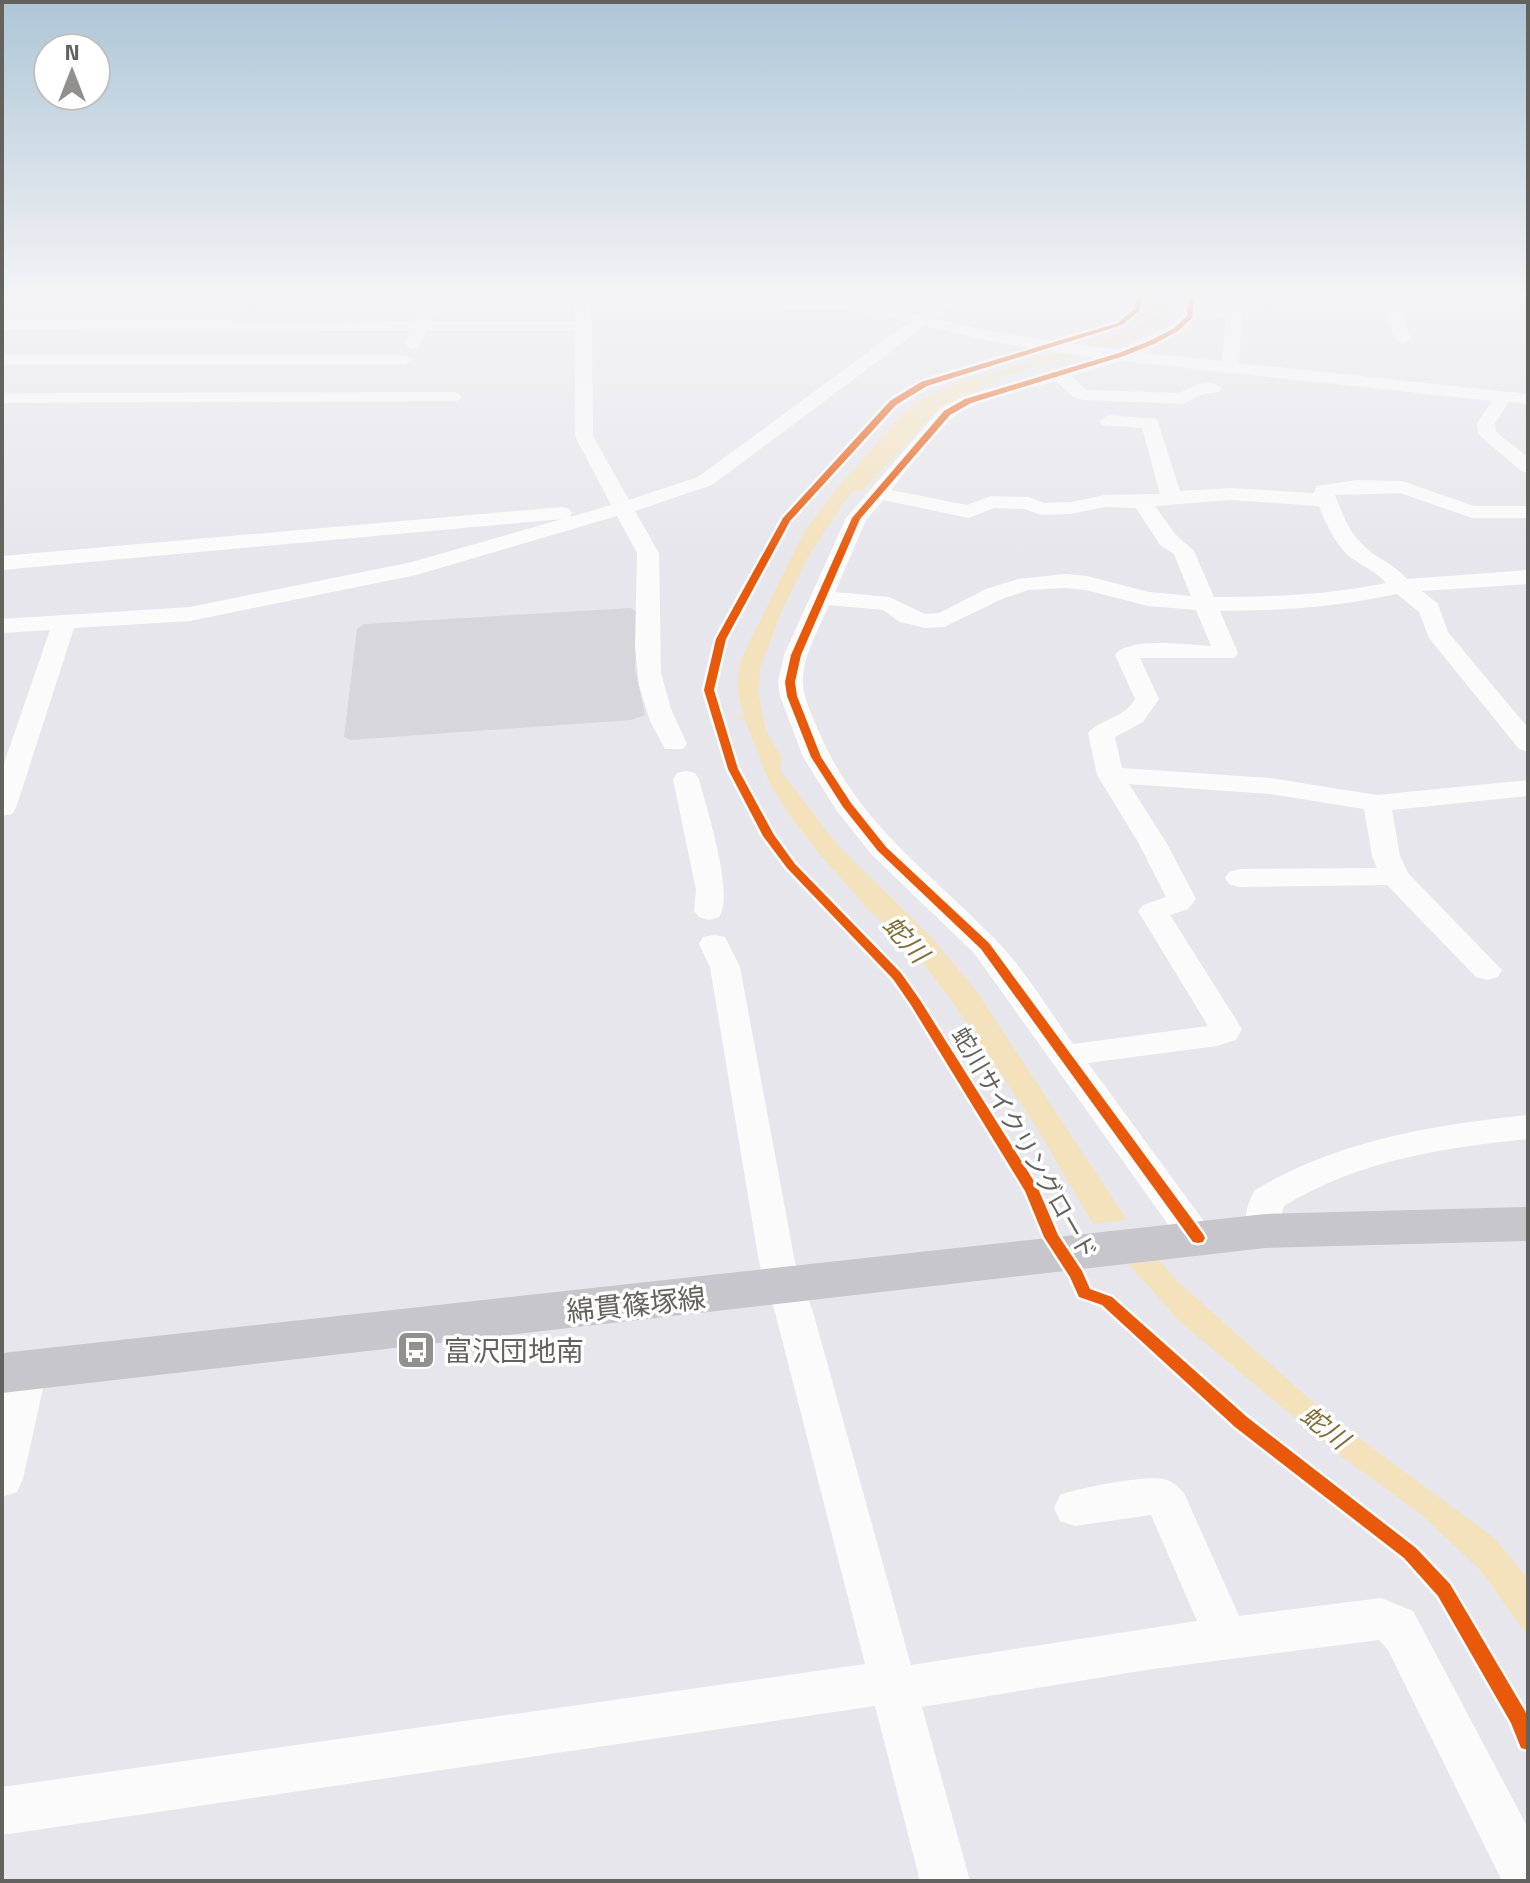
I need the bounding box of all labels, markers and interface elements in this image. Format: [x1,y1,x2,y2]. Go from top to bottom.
north arrow [32,32,112,112]
text: N [64,35,80,69]
water label: 蛇川 [874,907,940,974]
street label: 蛇川サイクリングロード [944,1020,1106,1266]
street label: 綿貫篠塚線 [564,1275,708,1333]
bus stop icon: 富沢団地南 [395,1329,437,1371]
place label: 富沢団地南 [444,1329,584,1372]
water label: 蛇川 [1293,1396,1360,1460]

